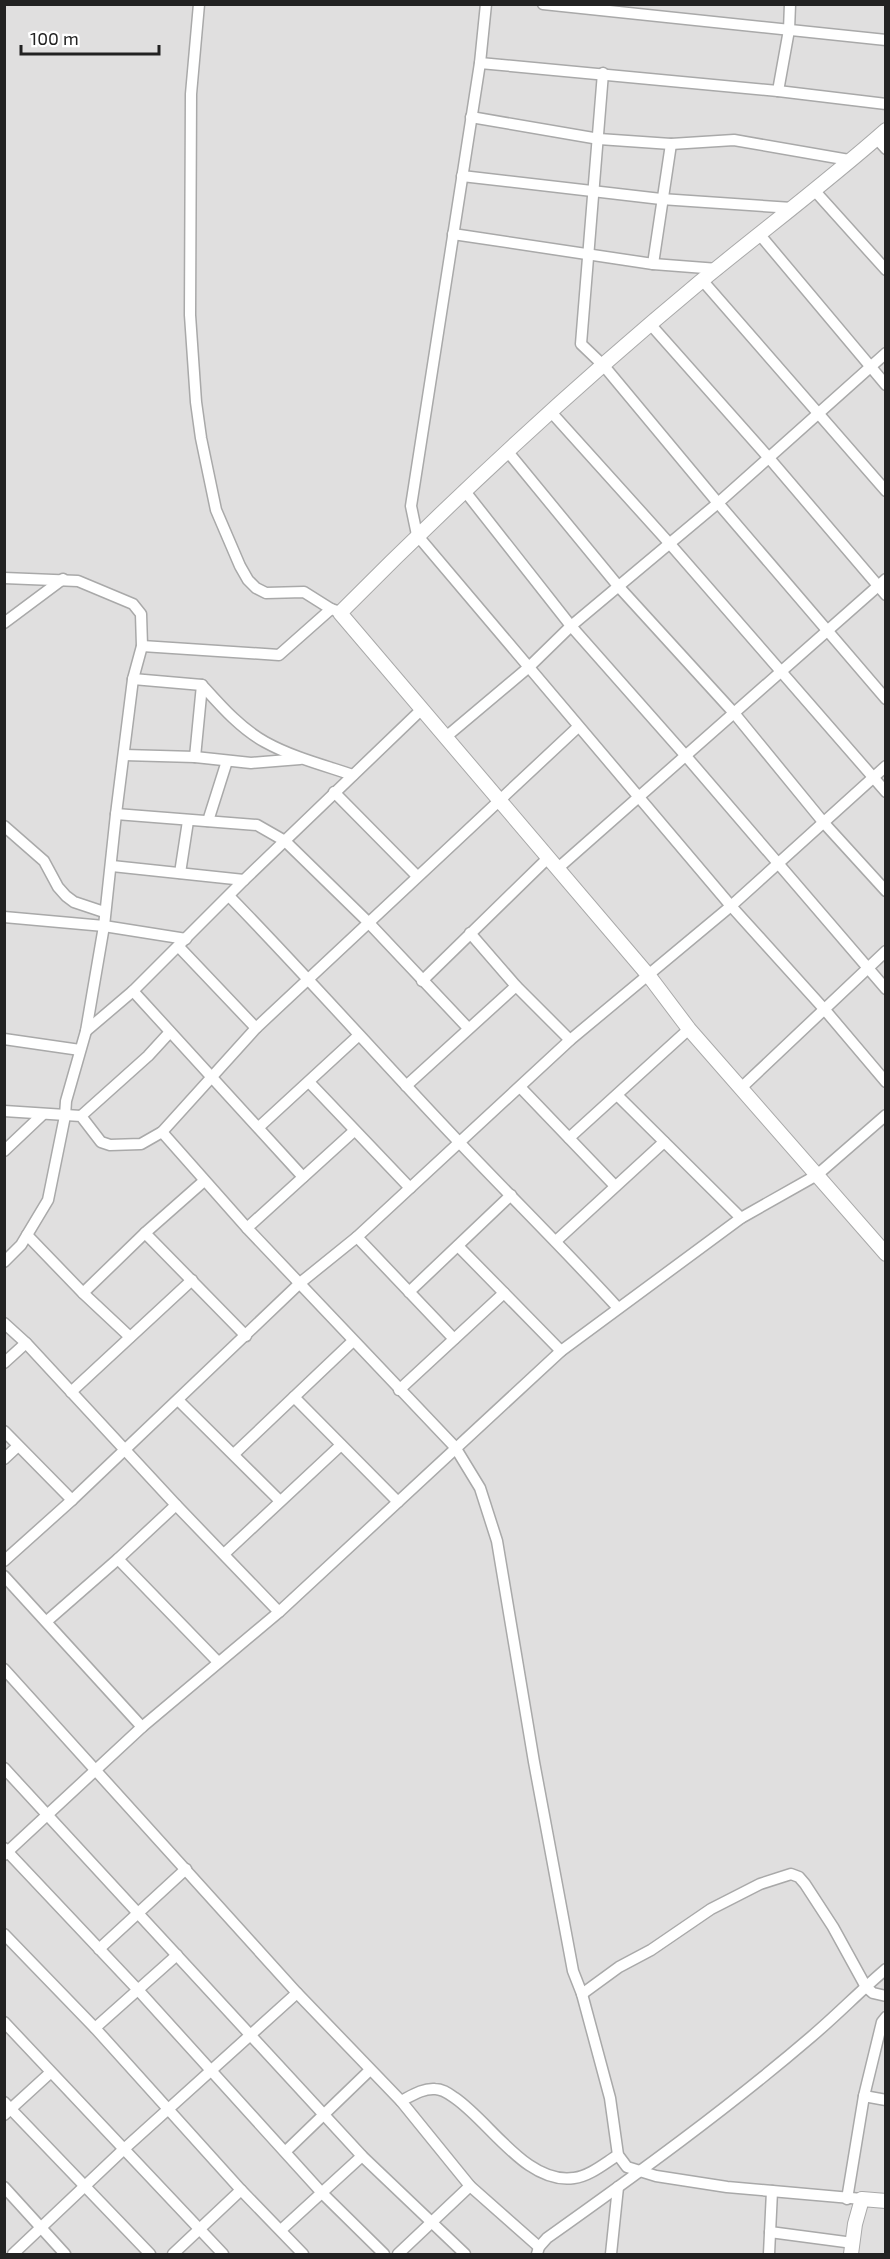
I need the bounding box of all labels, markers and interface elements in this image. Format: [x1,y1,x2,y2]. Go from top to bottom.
scale bar [21,18,159,56]
text: 100 m [30,27,79,49]

